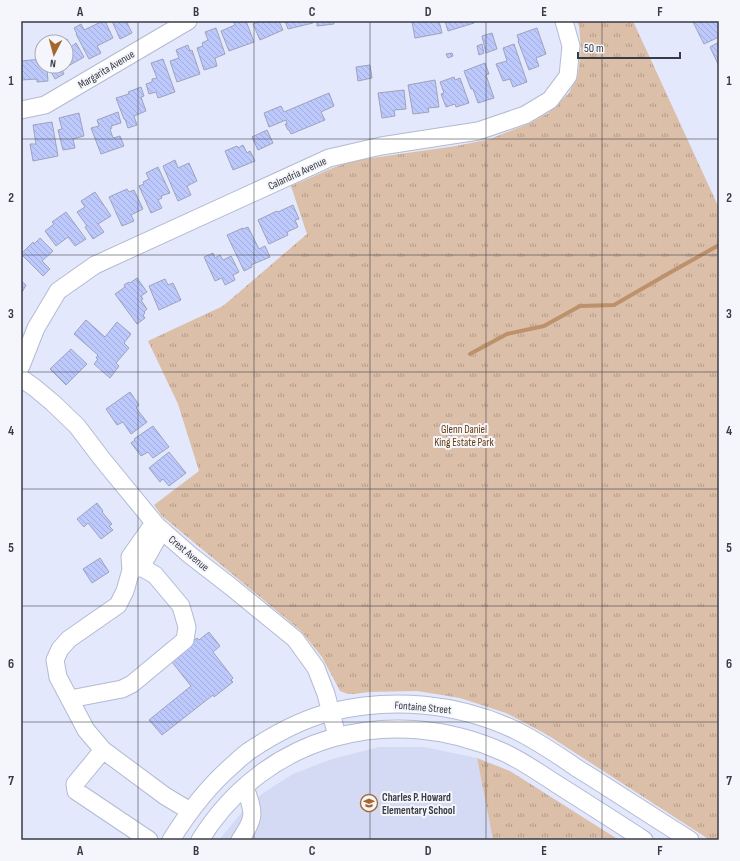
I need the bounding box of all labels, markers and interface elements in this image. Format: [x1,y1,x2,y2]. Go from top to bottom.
text: A [76,4,84,20]
text: B [193,4,199,20]
text: C [309,4,316,20]
text: D [425,4,432,20]
text: E [541,4,547,20]
text: F [657,4,663,20]
north arrow [34,34,74,74]
scale bar [578,34,680,60]
text: 50 m [584,41,604,56]
street label: Margarita Avenue [76,48,137,91]
text: N [49,57,57,70]
text: 1 [8,73,14,89]
text: 1 [726,73,732,89]
street label: Calandria Avenue [266,154,329,193]
text: 2 [8,190,14,206]
text: 2 [726,190,732,206]
text: 3 [8,306,14,322]
text: 3 [726,306,732,322]
text: 4 [8,423,14,439]
park label: Glenn Daniel King Estate Park [434,423,495,449]
text: 4 [726,423,732,439]
street label: Crest Avenue [166,533,211,574]
text: 5 [8,540,14,556]
text: 5 [726,540,732,556]
text: 6 [8,656,14,672]
text: 6 [726,656,732,672]
street label: Fontaine Street [394,699,453,717]
text: 7 [8,773,14,789]
text: 7 [726,773,732,789]
place label: Charles P. Howard Elementary School [382,791,455,817]
school or university icon: Charles P. Howard Elementary School [359,793,379,813]
text: A [76,843,84,859]
text: B [193,843,199,859]
text: C [309,843,316,859]
text: D [425,843,432,859]
text: E [541,843,547,859]
text: F [657,843,663,859]

